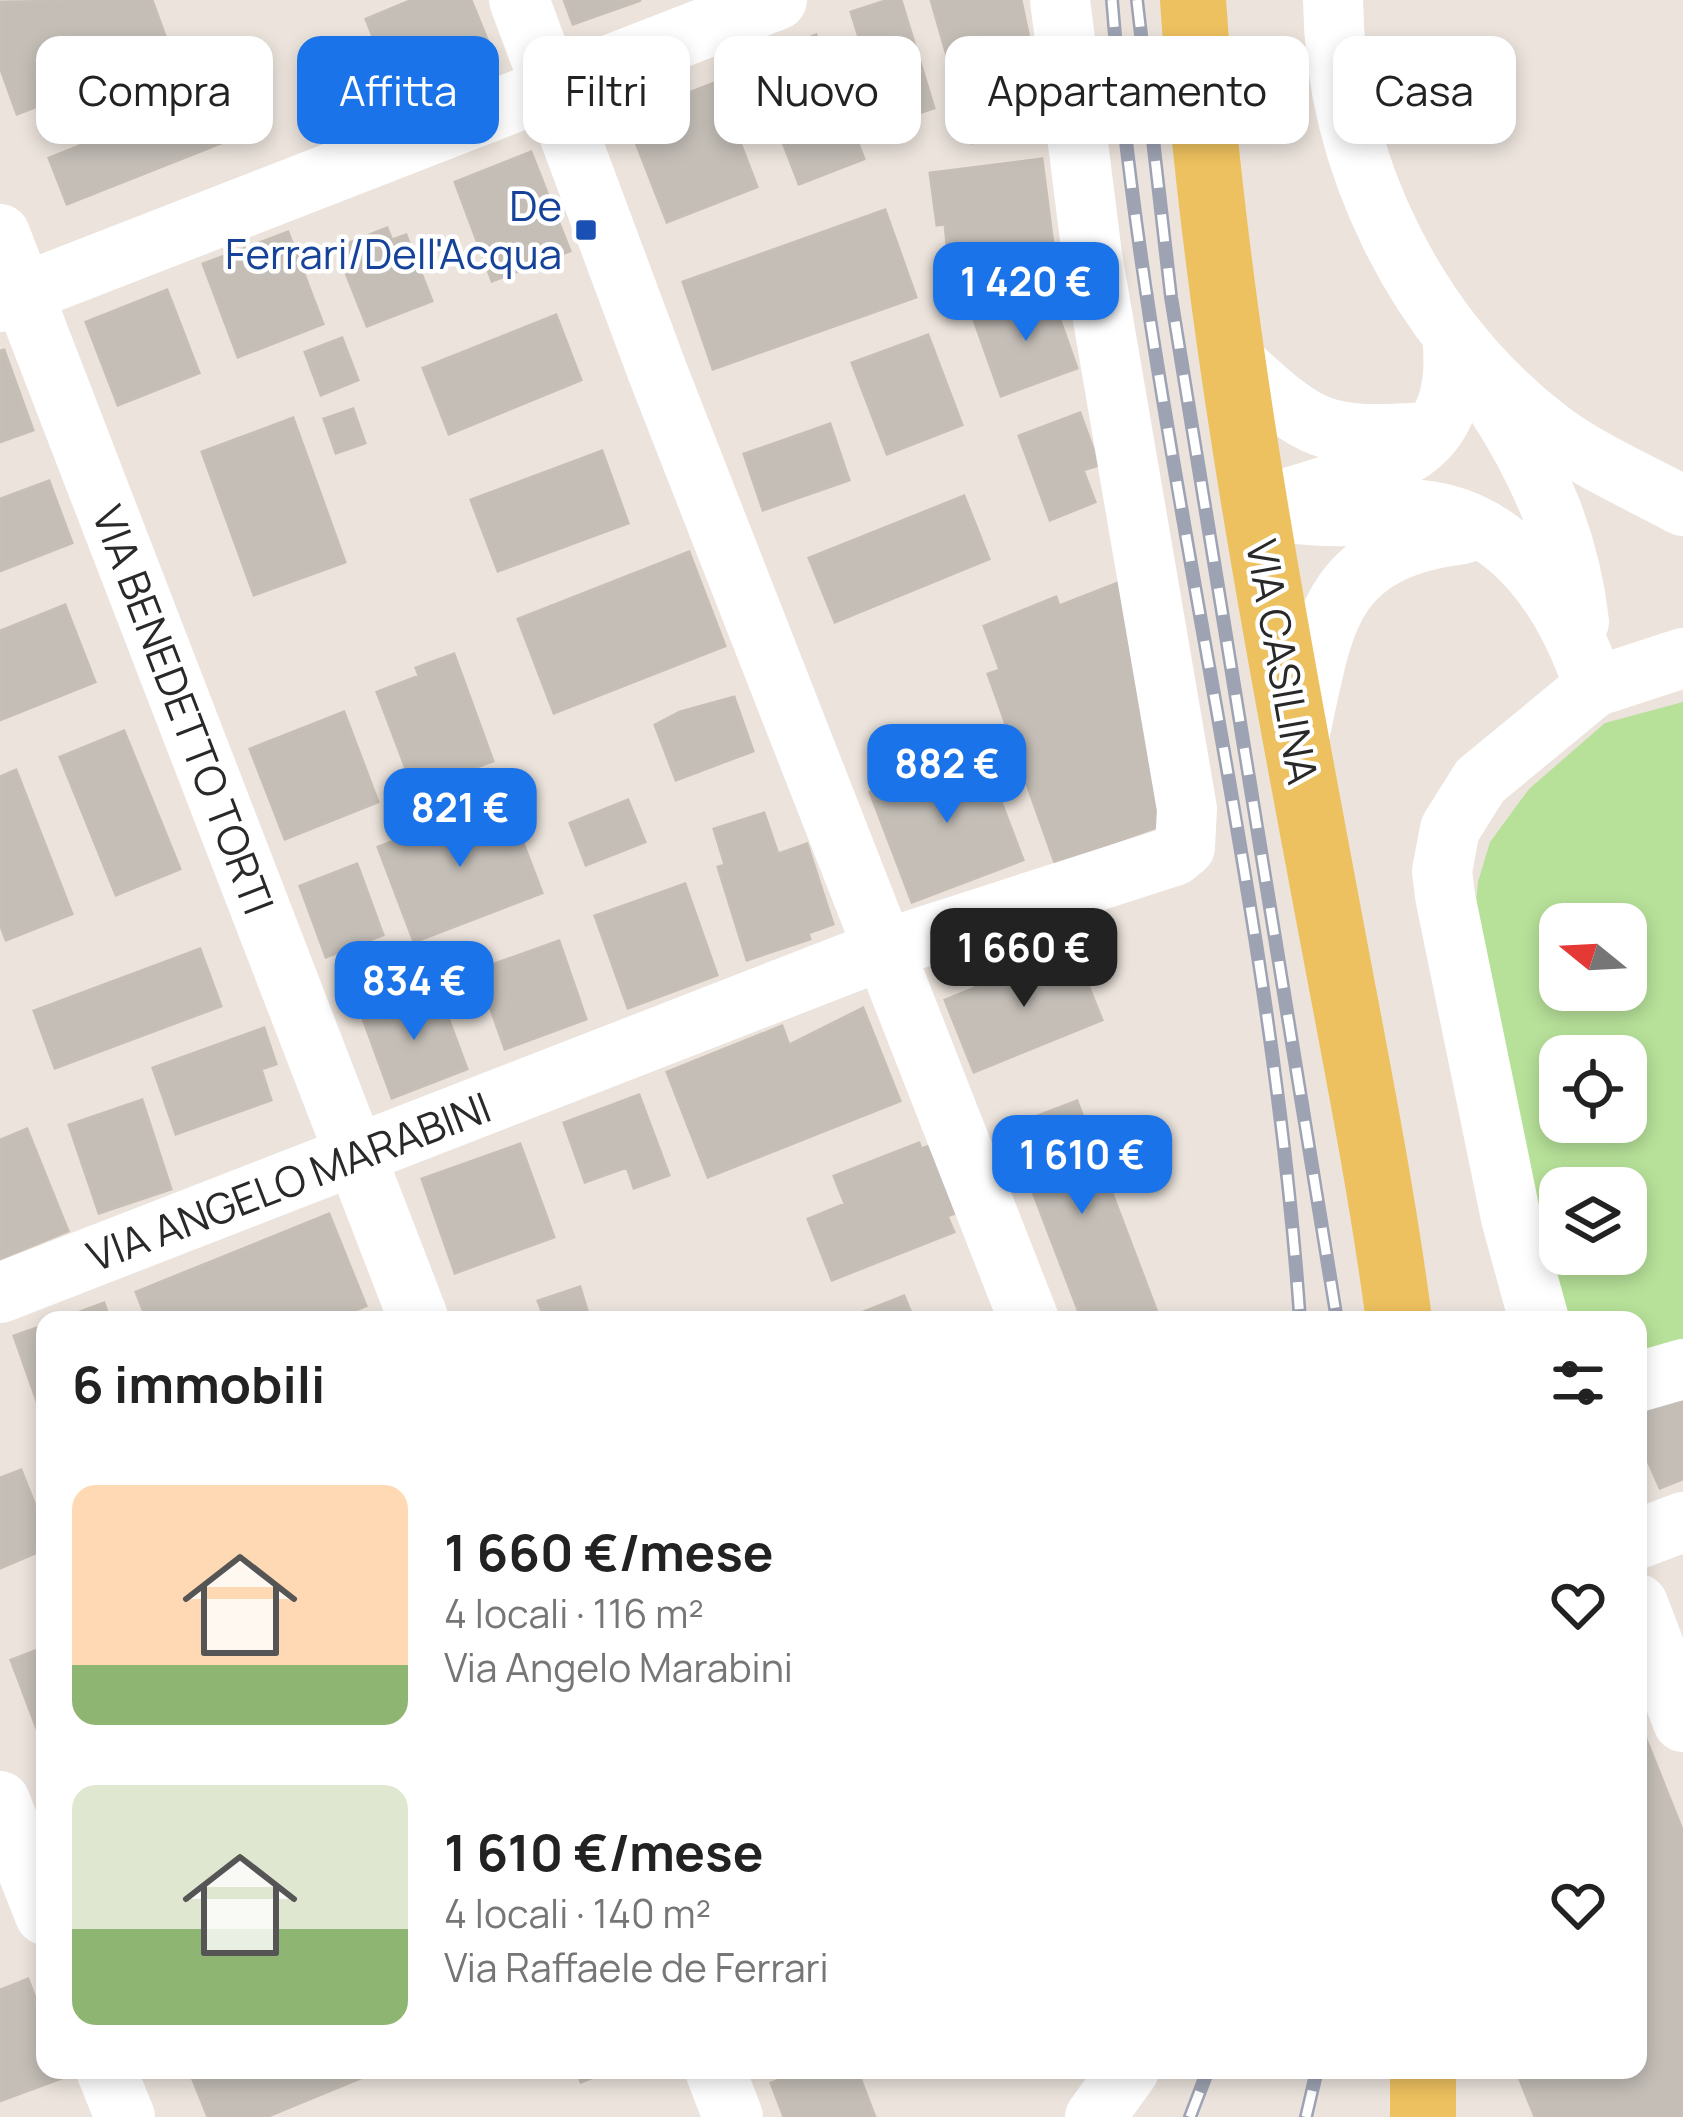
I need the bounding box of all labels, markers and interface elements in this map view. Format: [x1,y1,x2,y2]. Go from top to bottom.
chip: Compra [36,36,273,144]
chip: Affitta [297,36,499,144]
chip: Filtri [523,36,690,144]
chip: Nuovo [714,36,921,144]
chip: Appartamento [945,36,1309,144]
chip: Casa [1333,36,1516,144]
place label: De Ferrari/Dell'Acqua [225,176,562,282]
marker: De Ferrari/Dell'Acqua [573,217,599,243]
pin: 1 420 € [915,242,1137,344]
text: 1 420 € [960,254,1092,308]
street label: VIA BENEDETTO TORTI [79,497,289,922]
street label: VIA CASILINA [1233,535,1333,789]
pin: 882 € [863,724,1031,826]
text: 882 € [894,736,1000,790]
pin: 821 € [376,768,544,870]
text: 821 € [411,780,509,834]
north arrow [1539,903,1647,1011]
map controls [1539,903,1647,1275]
pin: 1 660 € [913,908,1135,1010]
text: 1 660 € [957,920,1091,974]
pin: 834 € [330,941,498,1043]
text: 834 € [362,953,466,1007]
button: locate [1539,1035,1647,1143]
street label: VIA ANGELO MARABINI [79,1077,499,1285]
pin: 1 610 € [971,1115,1193,1217]
text: 1 610 € [1019,1127,1145,1181]
button: layers [1539,1167,1647,1275]
text: 6 immobili [72,1349,325,1418]
icon: filters [1545,1350,1611,1416]
text: 1 660 €/mese [444,1517,774,1586]
icon: home [168,1533,312,1677]
icon: heart [1545,1572,1611,1638]
text: 4 locali · 116 m² [444,1586,704,1640]
text: Via Angelo Marabini [444,1640,793,1694]
text: 1 610 €/mese [444,1817,763,1886]
icon: home [168,1833,312,1977]
icon: heart [1545,1872,1611,1938]
text: 4 locali · 140 m² [444,1886,711,1940]
text: Via Raffaele de Ferrari [444,1940,829,1994]

